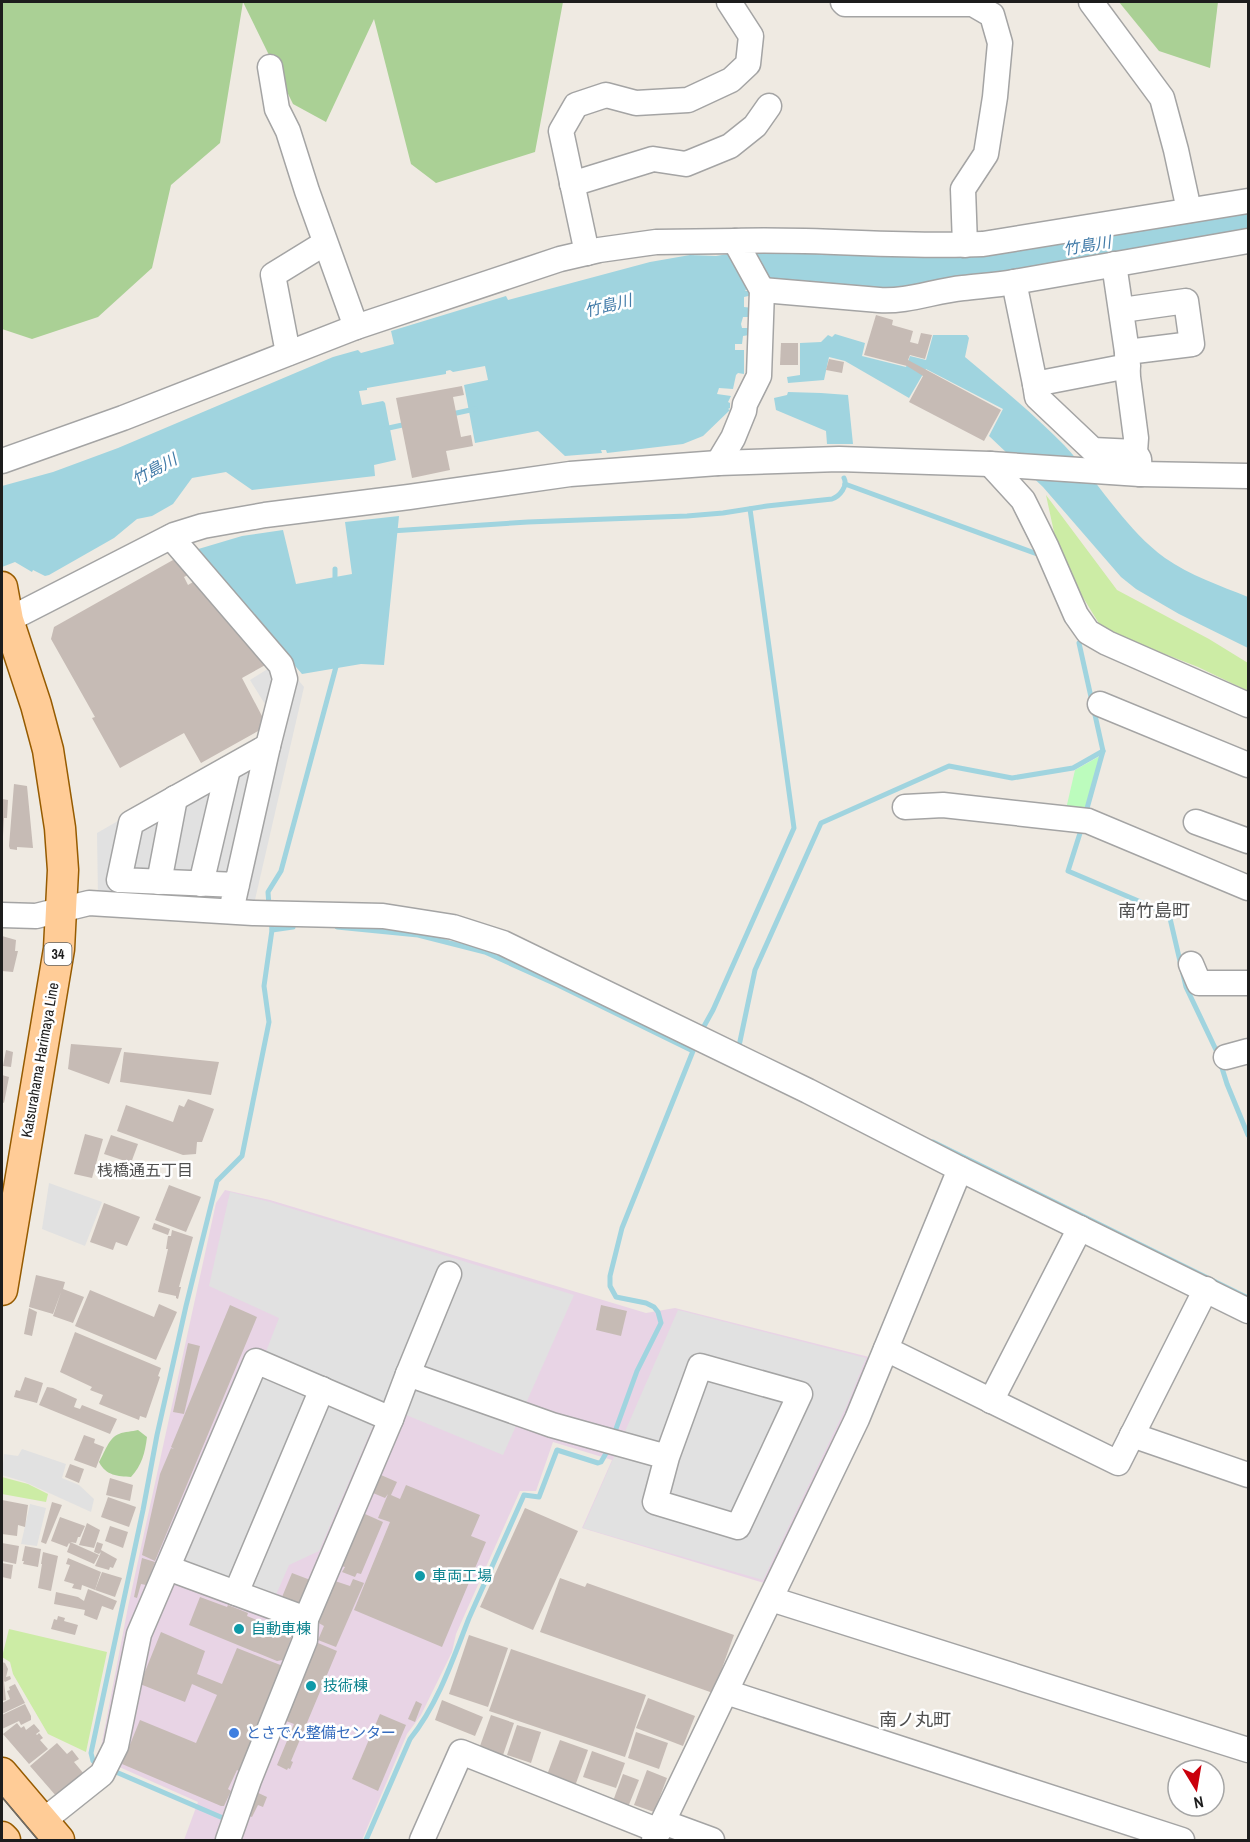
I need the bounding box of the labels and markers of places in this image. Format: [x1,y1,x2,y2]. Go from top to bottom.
place label: 車両工場 [432,1565,492,1586]
marker: 車両工場 [413,1569,427,1583]
place label: 自動車棟 [251,1618,311,1639]
marker: 自動車棟 [232,1622,246,1636]
place label: 技術棟 [323,1675,368,1696]
marker: 技術棟 [304,1679,318,1693]
place label: とさでん整備センター [246,1722,396,1743]
marker: とさでん整備センター [227,1726,241,1740]

